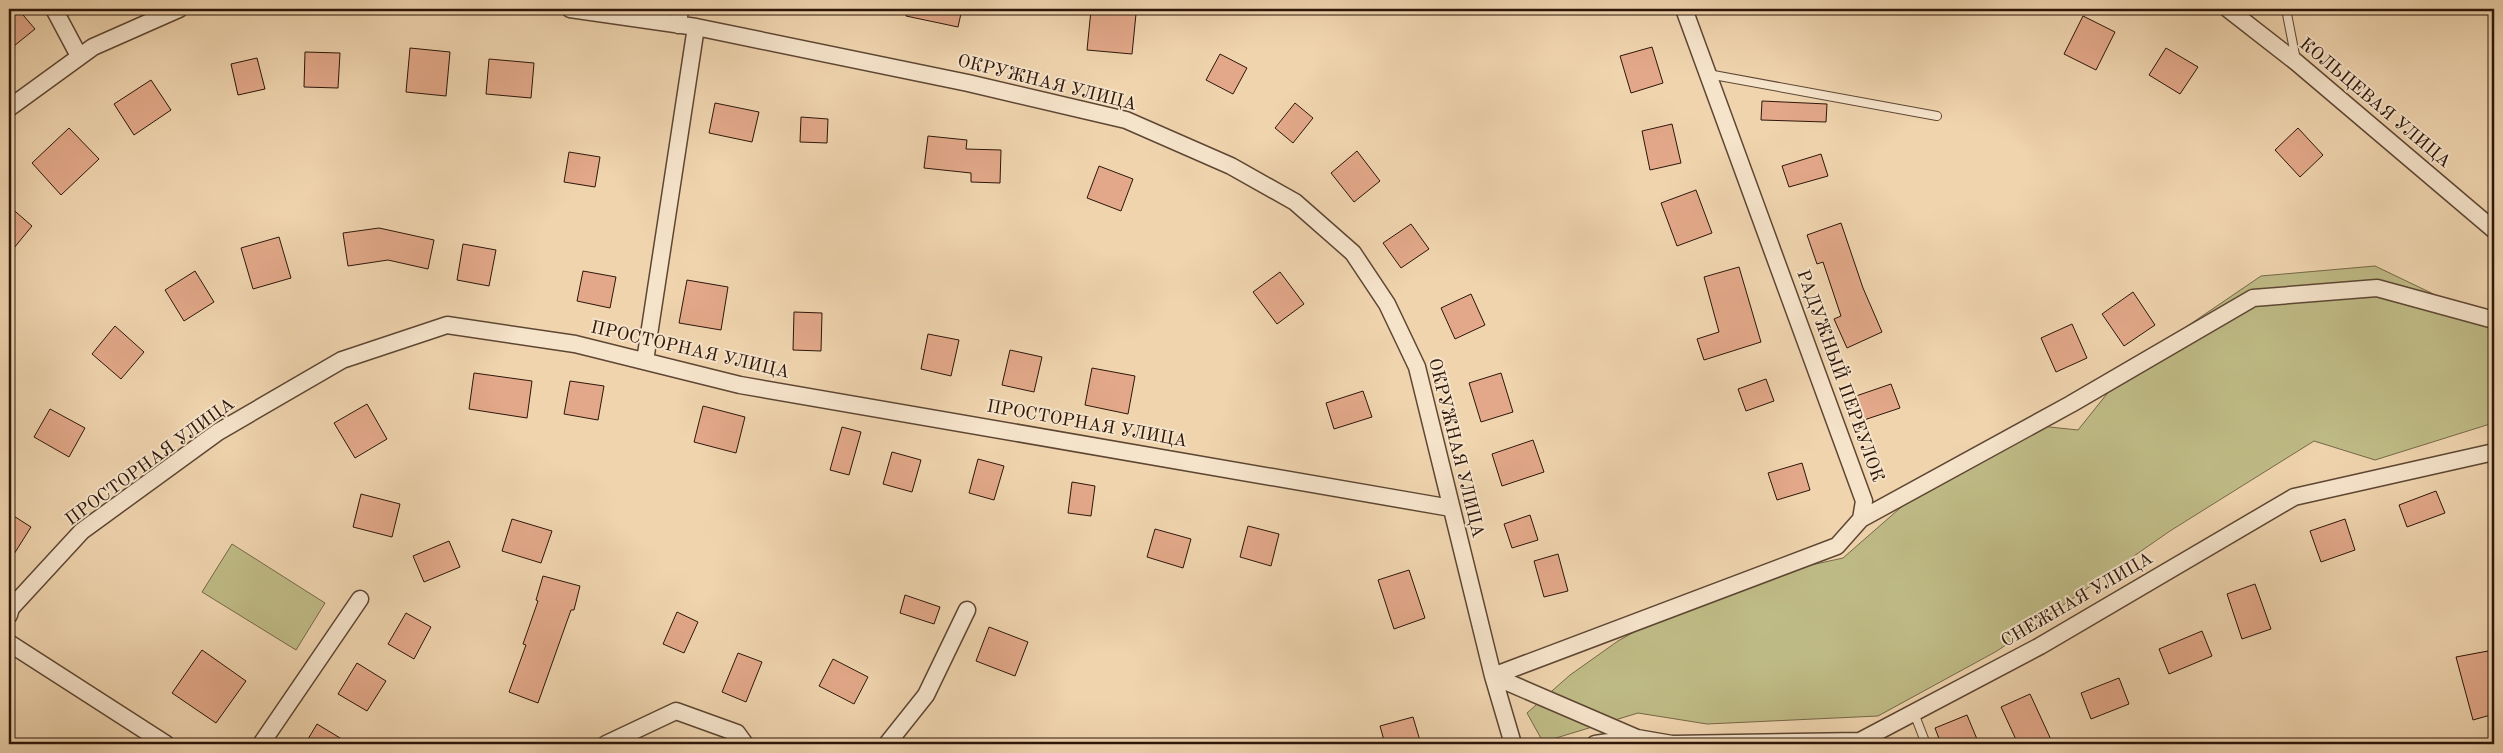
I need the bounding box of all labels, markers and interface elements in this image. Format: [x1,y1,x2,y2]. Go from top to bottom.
street label: КОЛЬЦЕВАЯ УЛИЦА [2296,35,2454,171]
street label: ОКРУЖНАЯ УЛИЦА [955,52,1139,114]
street label: РАДУЖНЫЙ ПЕРЕУЛОК [1793,266,1891,484]
street label: ПРОСТОРНАЯ УЛИЦА [589,318,791,382]
street label: ОКРУЖНАЯ УЛИЦА [1425,356,1487,540]
street label: ПРОСТОРНАЯ УЛИЦА [62,395,238,529]
street label: ПРОСТОРНАЯ УЛИЦА [985,397,1189,451]
street label: СНЕЖНАЯ УЛИЦА [1998,549,2156,651]

